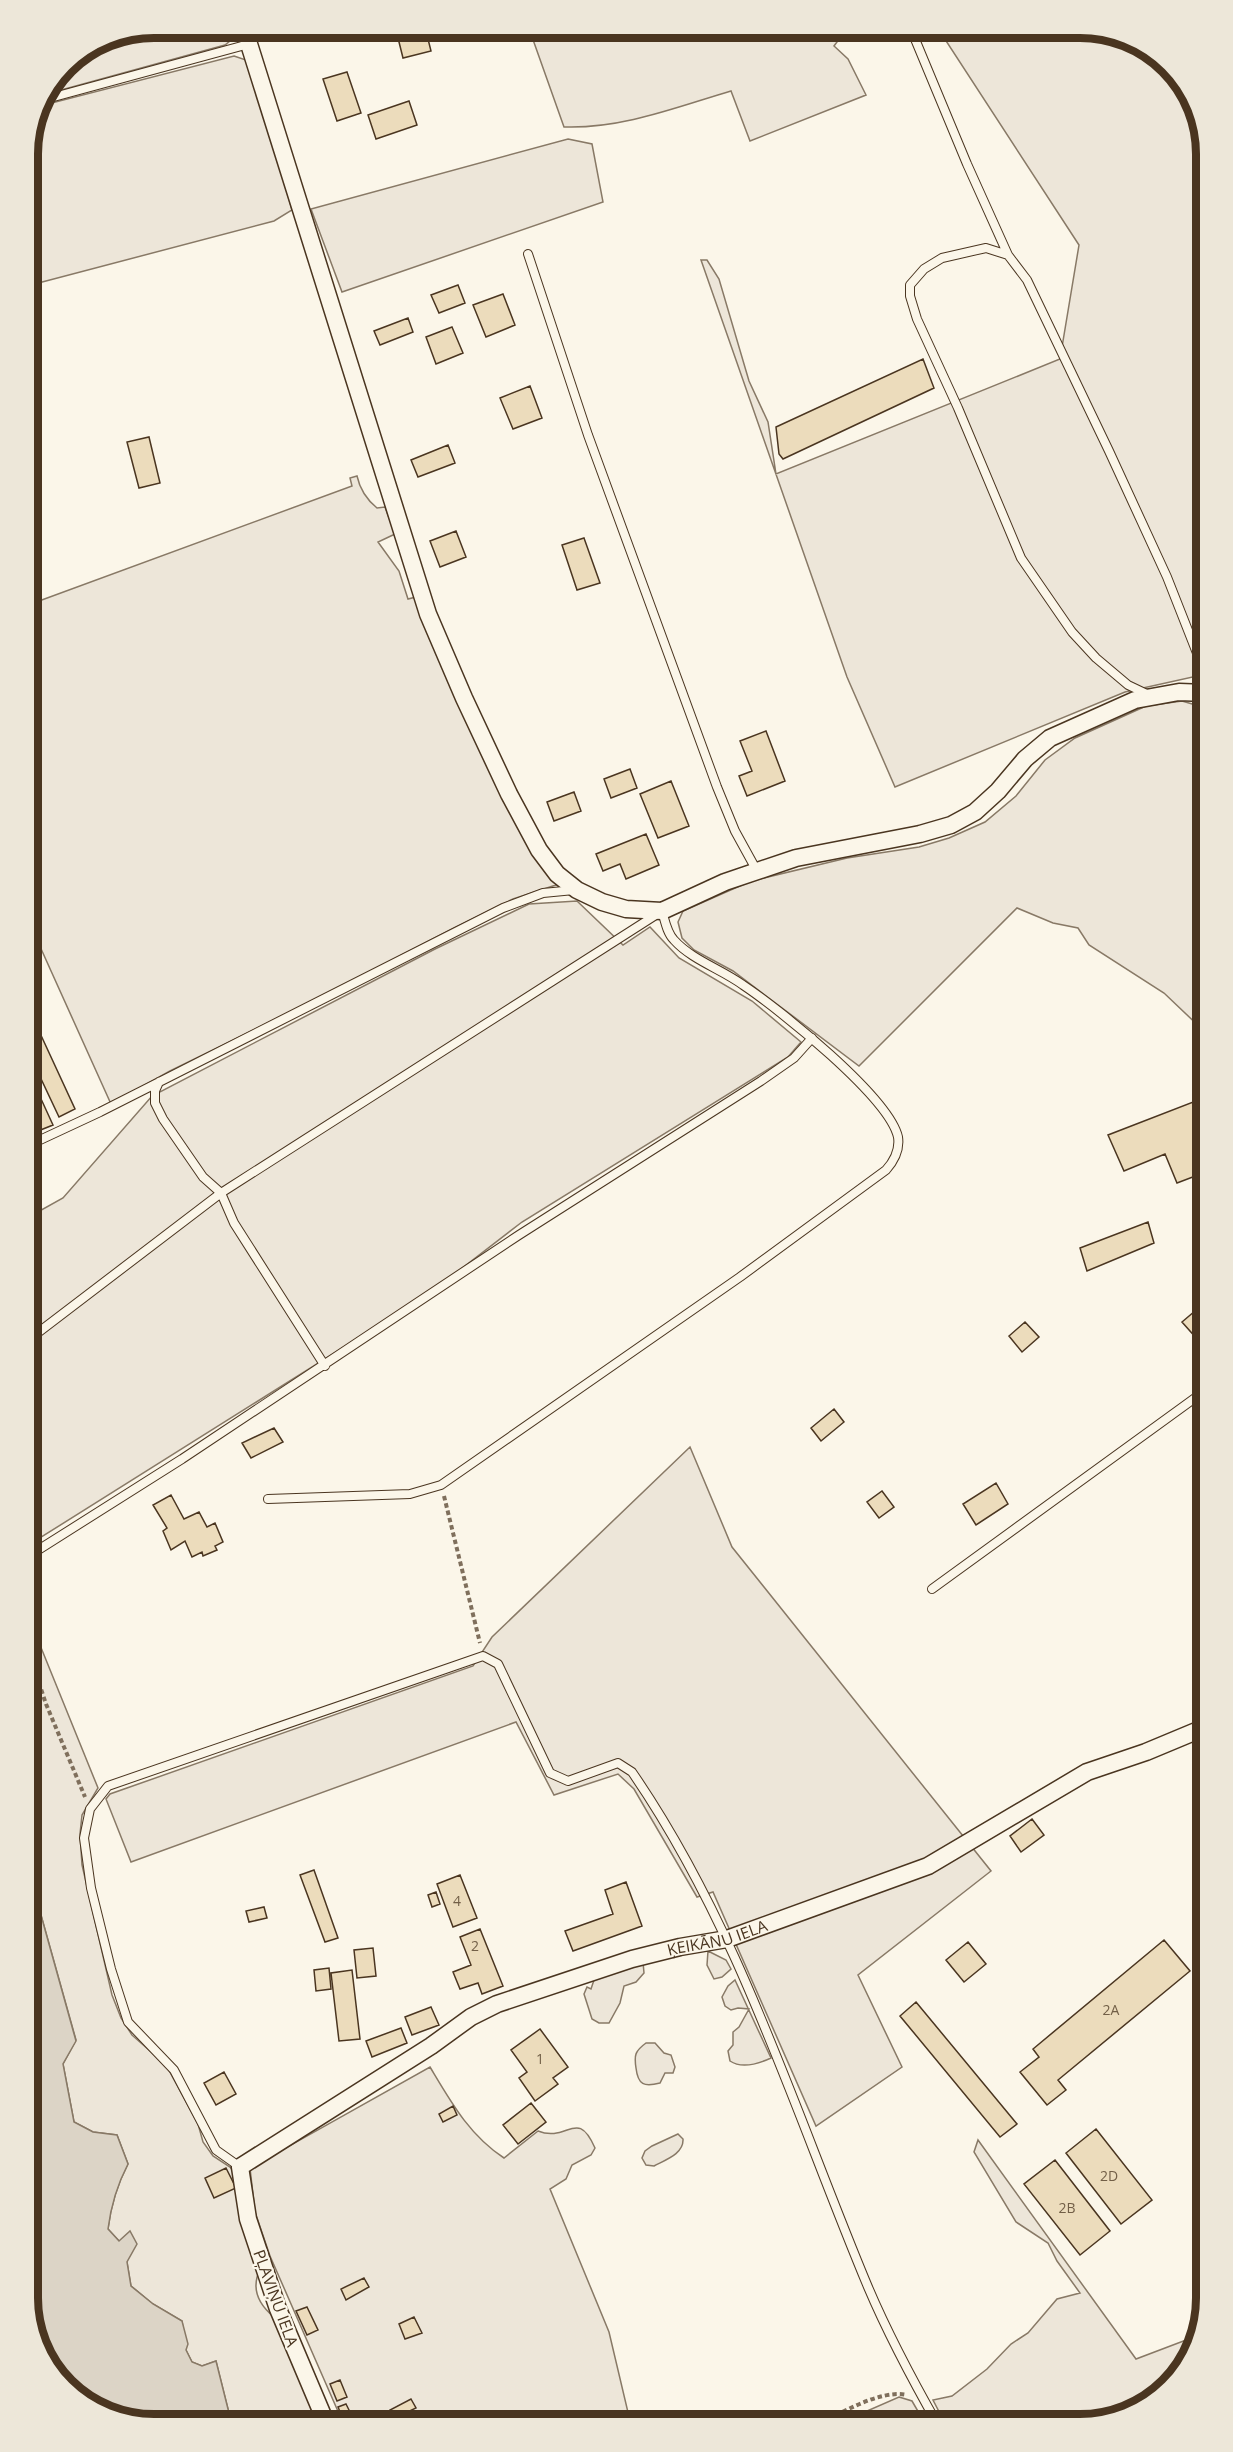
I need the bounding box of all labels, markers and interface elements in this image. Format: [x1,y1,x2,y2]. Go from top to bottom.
house number: 4 [453,1891,461,1910]
street label: ĶEIKĀNU IELA [665,1914,771,1961]
house number: 2 [471,1936,479,1955]
house number: 2A [1103,2000,1120,2019]
house number: 1 [536,2049,544,2068]
house number: 2D [1100,2166,1118,2185]
house number: 2B [1058,2198,1076,2217]
street label: PĻAVIŅU IELA [248,2246,304,2350]

